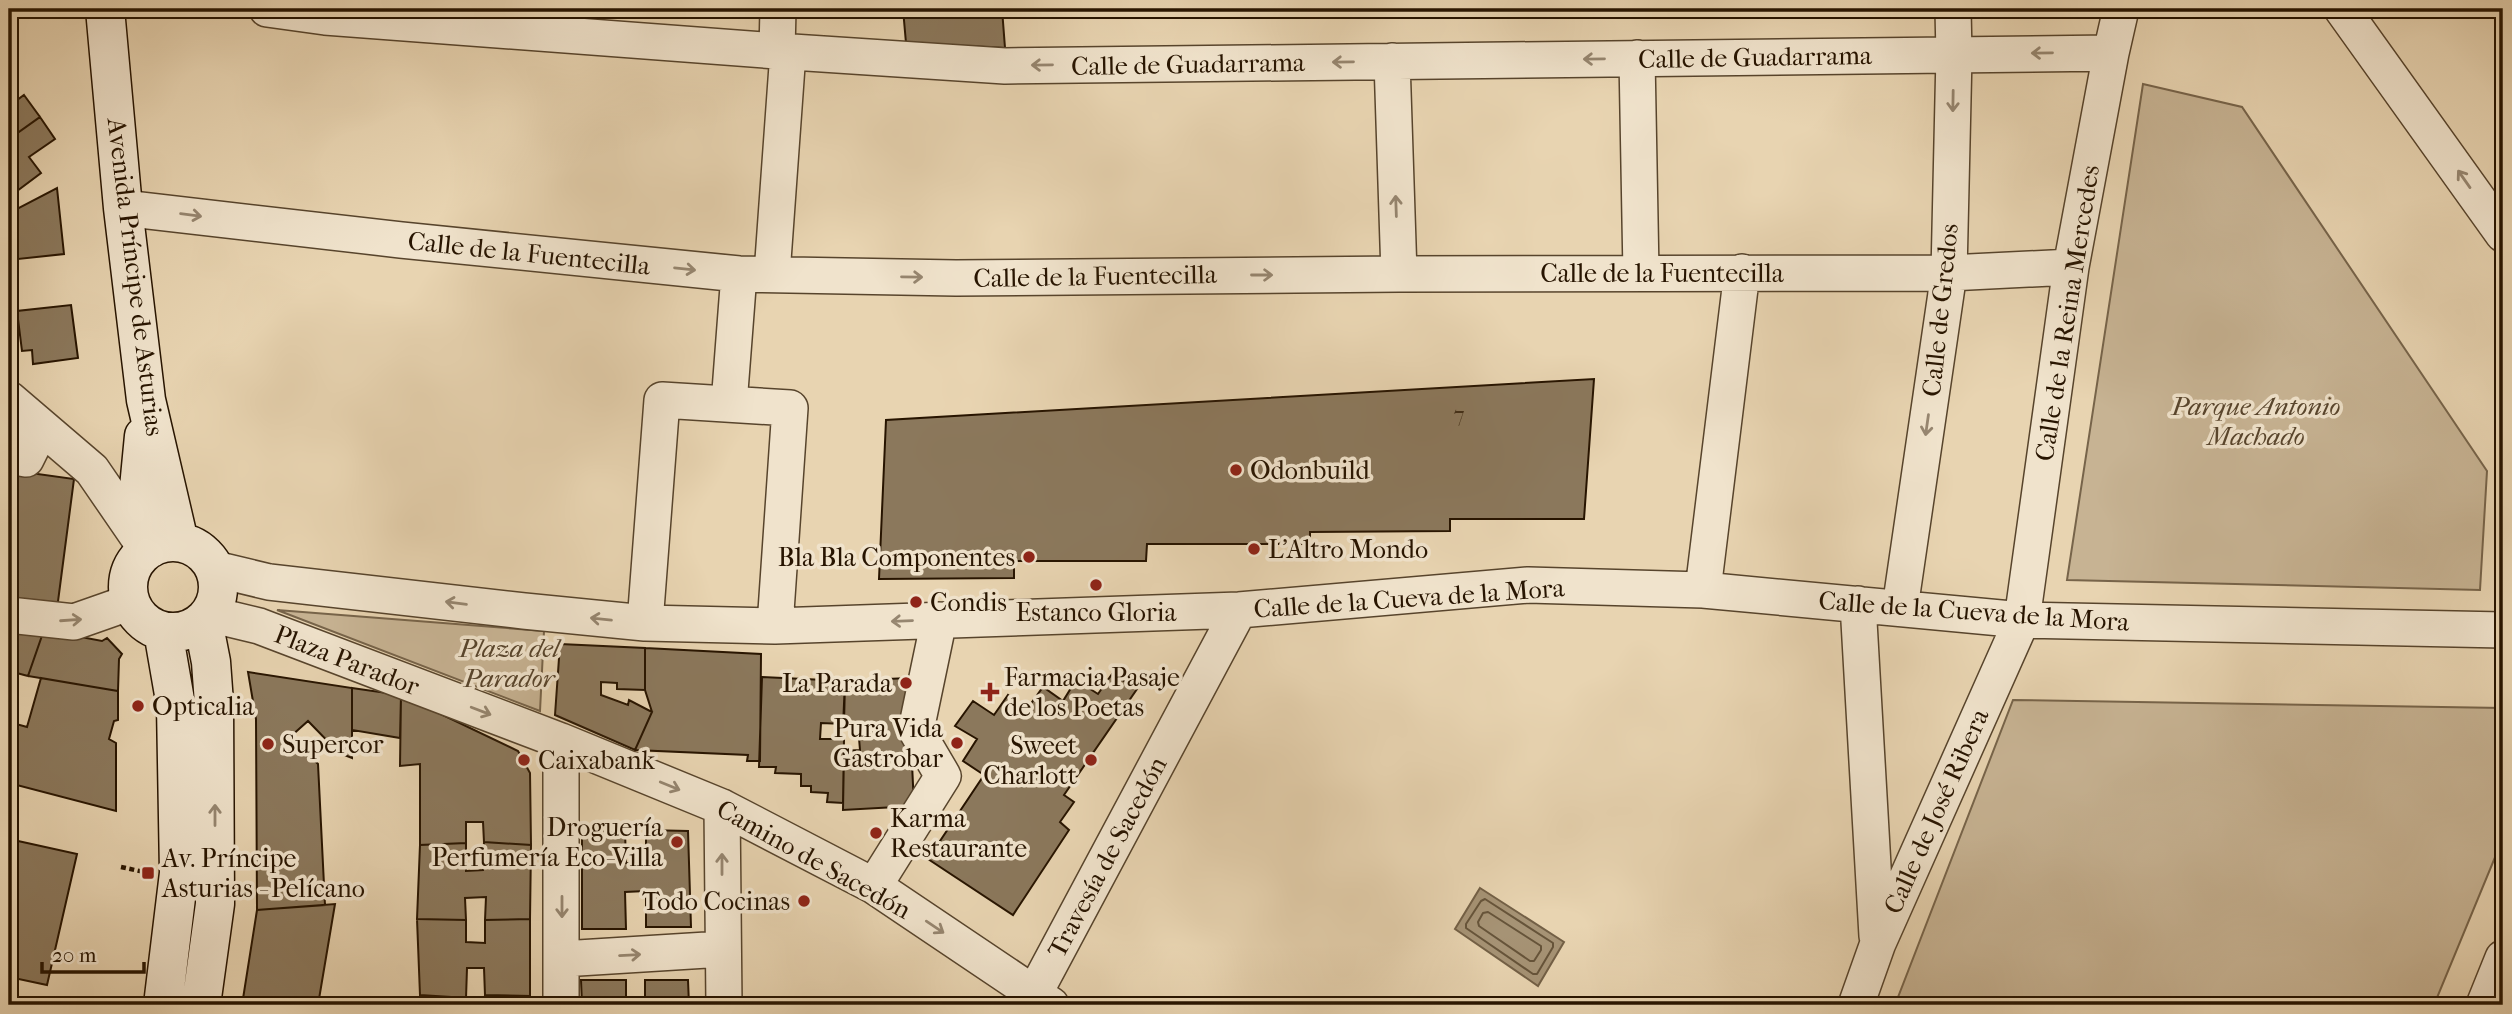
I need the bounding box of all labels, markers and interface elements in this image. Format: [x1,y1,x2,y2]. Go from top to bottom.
street label: Calle de Guadarrama [1638,40,1873,75]
street label: Calle de Guadarrama [1071,47,1306,82]
one-way arrow [2031,47,2054,60]
one-way arrow [1583,52,1606,66]
one-way arrow [1331,55,1354,69]
one-way arrow [1030,59,1053,72]
one-way arrow [1946,90,1960,113]
street label: Avenida Príncipe de Asturias [100,115,170,438]
street label: Calle de la Reina Mercedes [2029,163,2106,463]
one-way arrow [2457,170,2471,189]
one-way arrow [1390,194,1403,217]
one-way arrow [179,209,202,222]
street label: Calle de Gredos [1916,222,1965,398]
street label: Calle de la Fuentecilla [406,225,653,282]
street label: Calle de la Fuentecilla [1540,258,1785,289]
street label: Calle de la Fuentecilla [973,259,1218,294]
one-way arrow [673,262,696,275]
one-way arrow [1251,268,1274,282]
one-way arrow [901,270,924,284]
park label: Parque Antonio Machado [2171,391,2340,452]
house number: 7 [1453,401,1465,428]
one-way arrow [1920,413,1933,436]
place label: Odonbuild [1250,455,1371,486]
marker: Odonbuild [1228,462,1244,478]
place label: L'Altro Mondo [1268,534,1428,565]
marker: L'Altro Mondo [1246,541,1262,557]
place label: Bla Bla Componentes [778,542,1015,573]
marker: Bla Bla Componentes [1021,549,1037,565]
street label: Calle de la Cueva de la Mora [1253,572,1566,625]
marker: Estanco Gloria [1088,577,1104,593]
street label: Calle de la Cueva de la Mora [1817,585,2131,638]
place label: Condis [930,587,1007,618]
marker: Condis [908,594,924,610]
one-way arrow [445,597,468,610]
place label: Estanco Gloria [1015,597,1178,628]
one-way arrow [590,612,613,625]
one-way arrow [59,613,82,626]
one-way arrow [890,615,913,628]
street label: Plaza Parador [270,619,424,702]
park label: Plaza del Parador [458,633,562,694]
place label: Farmacia Pasaje de los Poetas [1004,662,1180,723]
place label: La Parada [782,668,893,699]
marker: La Parada [898,675,914,691]
marker: Farmacia Pasaje de los Poetas [982,684,998,700]
place label: Opticalia [152,691,255,722]
marker: Opticalia [130,698,146,714]
street label: Calle de José Ribera [1877,703,1996,919]
one-way arrow [470,706,491,718]
place label: Pura Vida Gastrobar [833,713,944,774]
place label: Supercor [282,729,384,760]
place label: Sweet Charlott [983,730,1078,791]
marker: Pura Vida Gastrobar [949,735,965,751]
marker: Supercor [260,736,276,752]
place label: Caixabank [538,745,656,776]
street label: Travesía de Sacedón [1041,751,1174,963]
marker: Caixabank [516,752,532,768]
marker: Sweet Charlott [1083,752,1099,768]
one-way arrow [658,780,680,793]
street label: Camino de Sacedón [711,793,916,926]
place label: Karma Restaurante [890,803,1027,864]
one-way arrow [208,804,222,827]
place label: Droguería Perfumería Eco-Villa [432,812,664,873]
marker: Karma Restaurante [868,825,884,841]
marker: Droguería Perfumería Eco-Villa [669,834,685,850]
place label: Av. Príncipe Asturias - Pelícano [161,843,365,904]
one-way arrow [715,852,729,875]
marker: Av. Príncipe Asturias - Pelícano [140,865,156,881]
place label: Todo Cocinas [642,886,790,917]
marker: Todo Cocinas [796,893,812,909]
one-way arrow [555,896,569,919]
one-way arrow [925,920,944,934]
scale bar [42,930,144,974]
text: 20 m [52,943,97,967]
one-way arrow [618,948,641,961]

